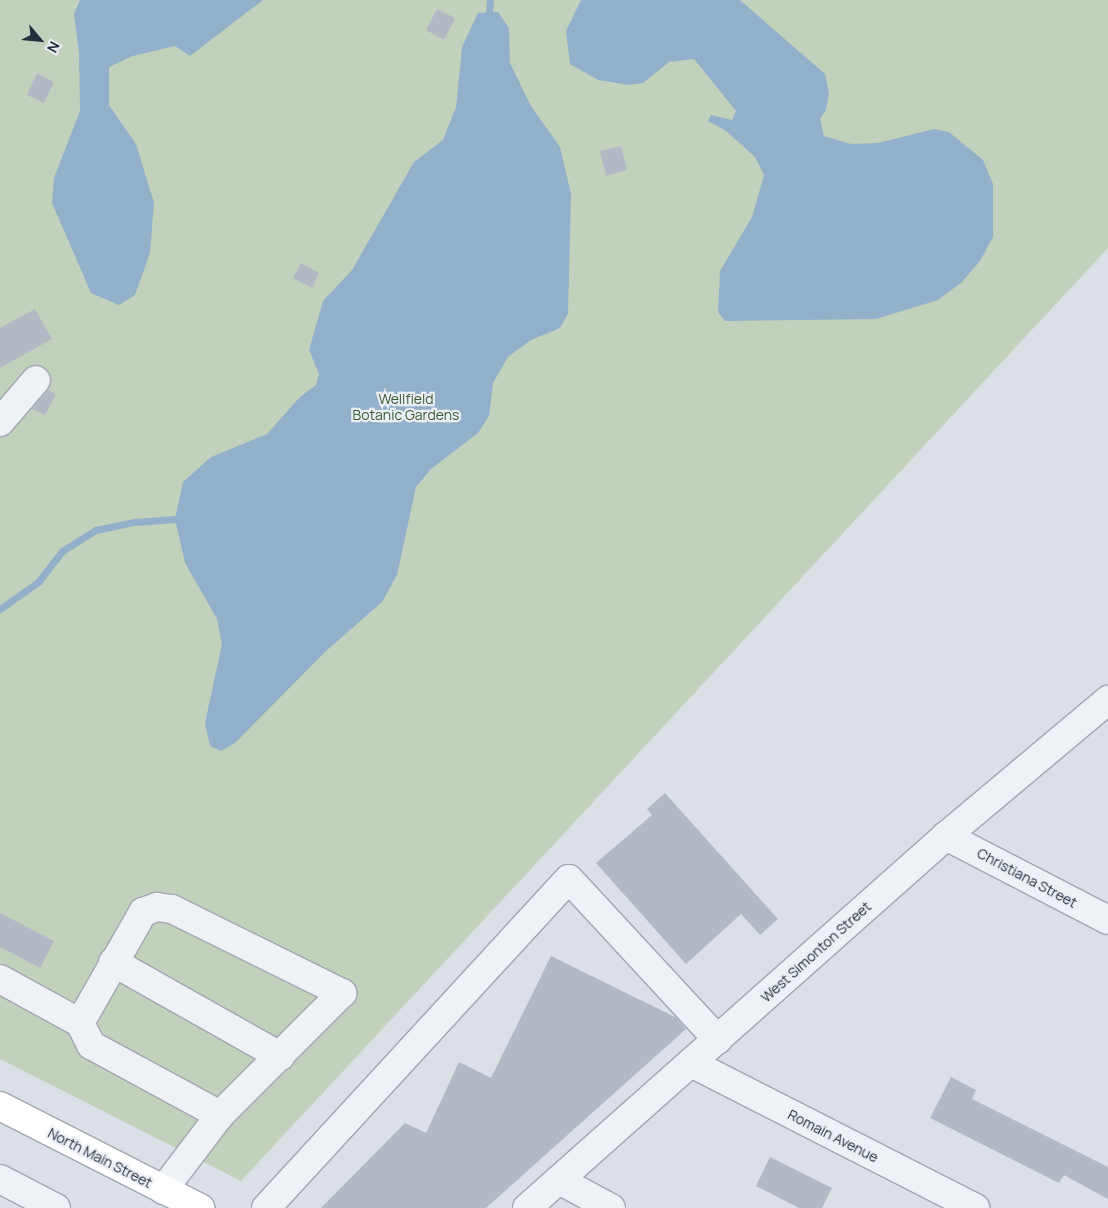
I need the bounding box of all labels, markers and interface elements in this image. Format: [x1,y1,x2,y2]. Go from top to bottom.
north arrow [15,15,65,65]
text: N [43,38,64,56]
park label: Wellfield Botanic Gardens [353,391,459,424]
street label: Christiana Street [974,845,1080,911]
street label: West Simonton Street [757,898,875,1006]
street label: Romain Avenue [785,1106,881,1166]
street label: North Main Street [45,1124,155,1192]

